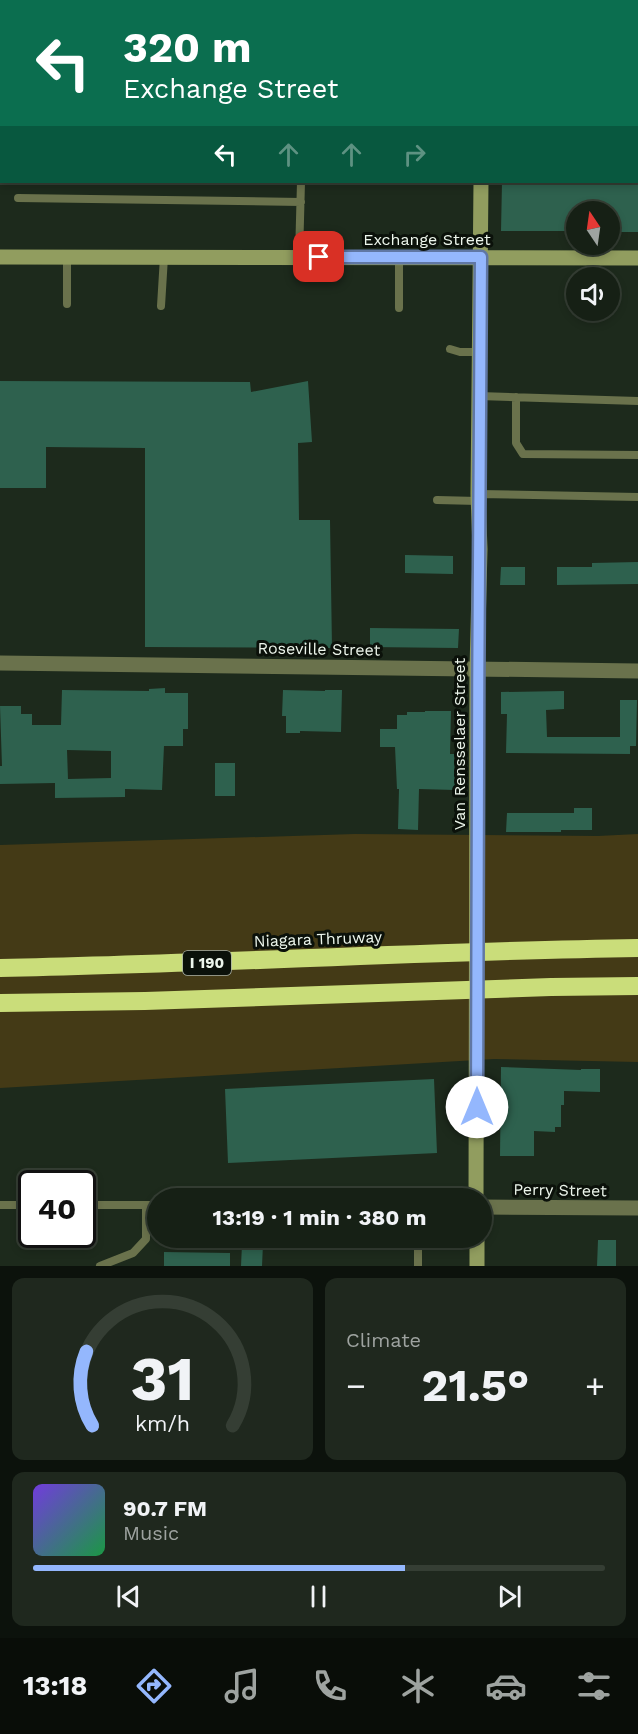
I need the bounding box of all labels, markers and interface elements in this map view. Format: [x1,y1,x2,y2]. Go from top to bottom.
text: 320 m [123,23,252,72]
icon: left [24,24,102,102]
text: Exchange Street [123,73,338,105]
icon: left [209,138,242,171]
icon: ahead [272,138,305,171]
icon: ahead [335,138,368,171]
icon: right [398,138,431,171]
north arrow [566,201,620,255]
map controls [566,201,620,321]
street label: Exchange Street [363,230,491,249]
pin [293,231,344,282]
icon: arrive [302,240,335,273]
button: sound [566,267,620,321]
street label: Roseville Street [258,638,381,660]
street label: Van Rensselaer Street [450,658,469,830]
street label: Niagara Thruway [254,927,383,951]
road number: I 190 [183,951,231,975]
position arrow [445,1075,509,1139]
speed limit sign: 40 [18,1170,96,1248]
street label: Perry Street [513,1180,607,1200]
text: 13:19 · 1 min · 380 m [213,1205,426,1230]
text: Climate [346,1328,421,1352]
text: 31 [131,1342,194,1415]
text: 21.5° [422,1359,529,1412]
text: − [346,1366,366,1405]
text: + [585,1366,605,1405]
text: km/h [135,1411,190,1436]
text: 90.7 FM [123,1496,207,1521]
text: Music [123,1521,179,1545]
icon: previous [112,1580,145,1613]
icon: pause [302,1580,335,1613]
icon: next [493,1580,526,1613]
icon: directions [133,1665,175,1707]
icon: music [221,1665,263,1707]
icon: phone [309,1665,351,1707]
icon: climate [397,1665,439,1707]
icon: car [485,1665,527,1707]
icon: filters [573,1665,615,1707]
text: 13:18 [23,1670,87,1702]

